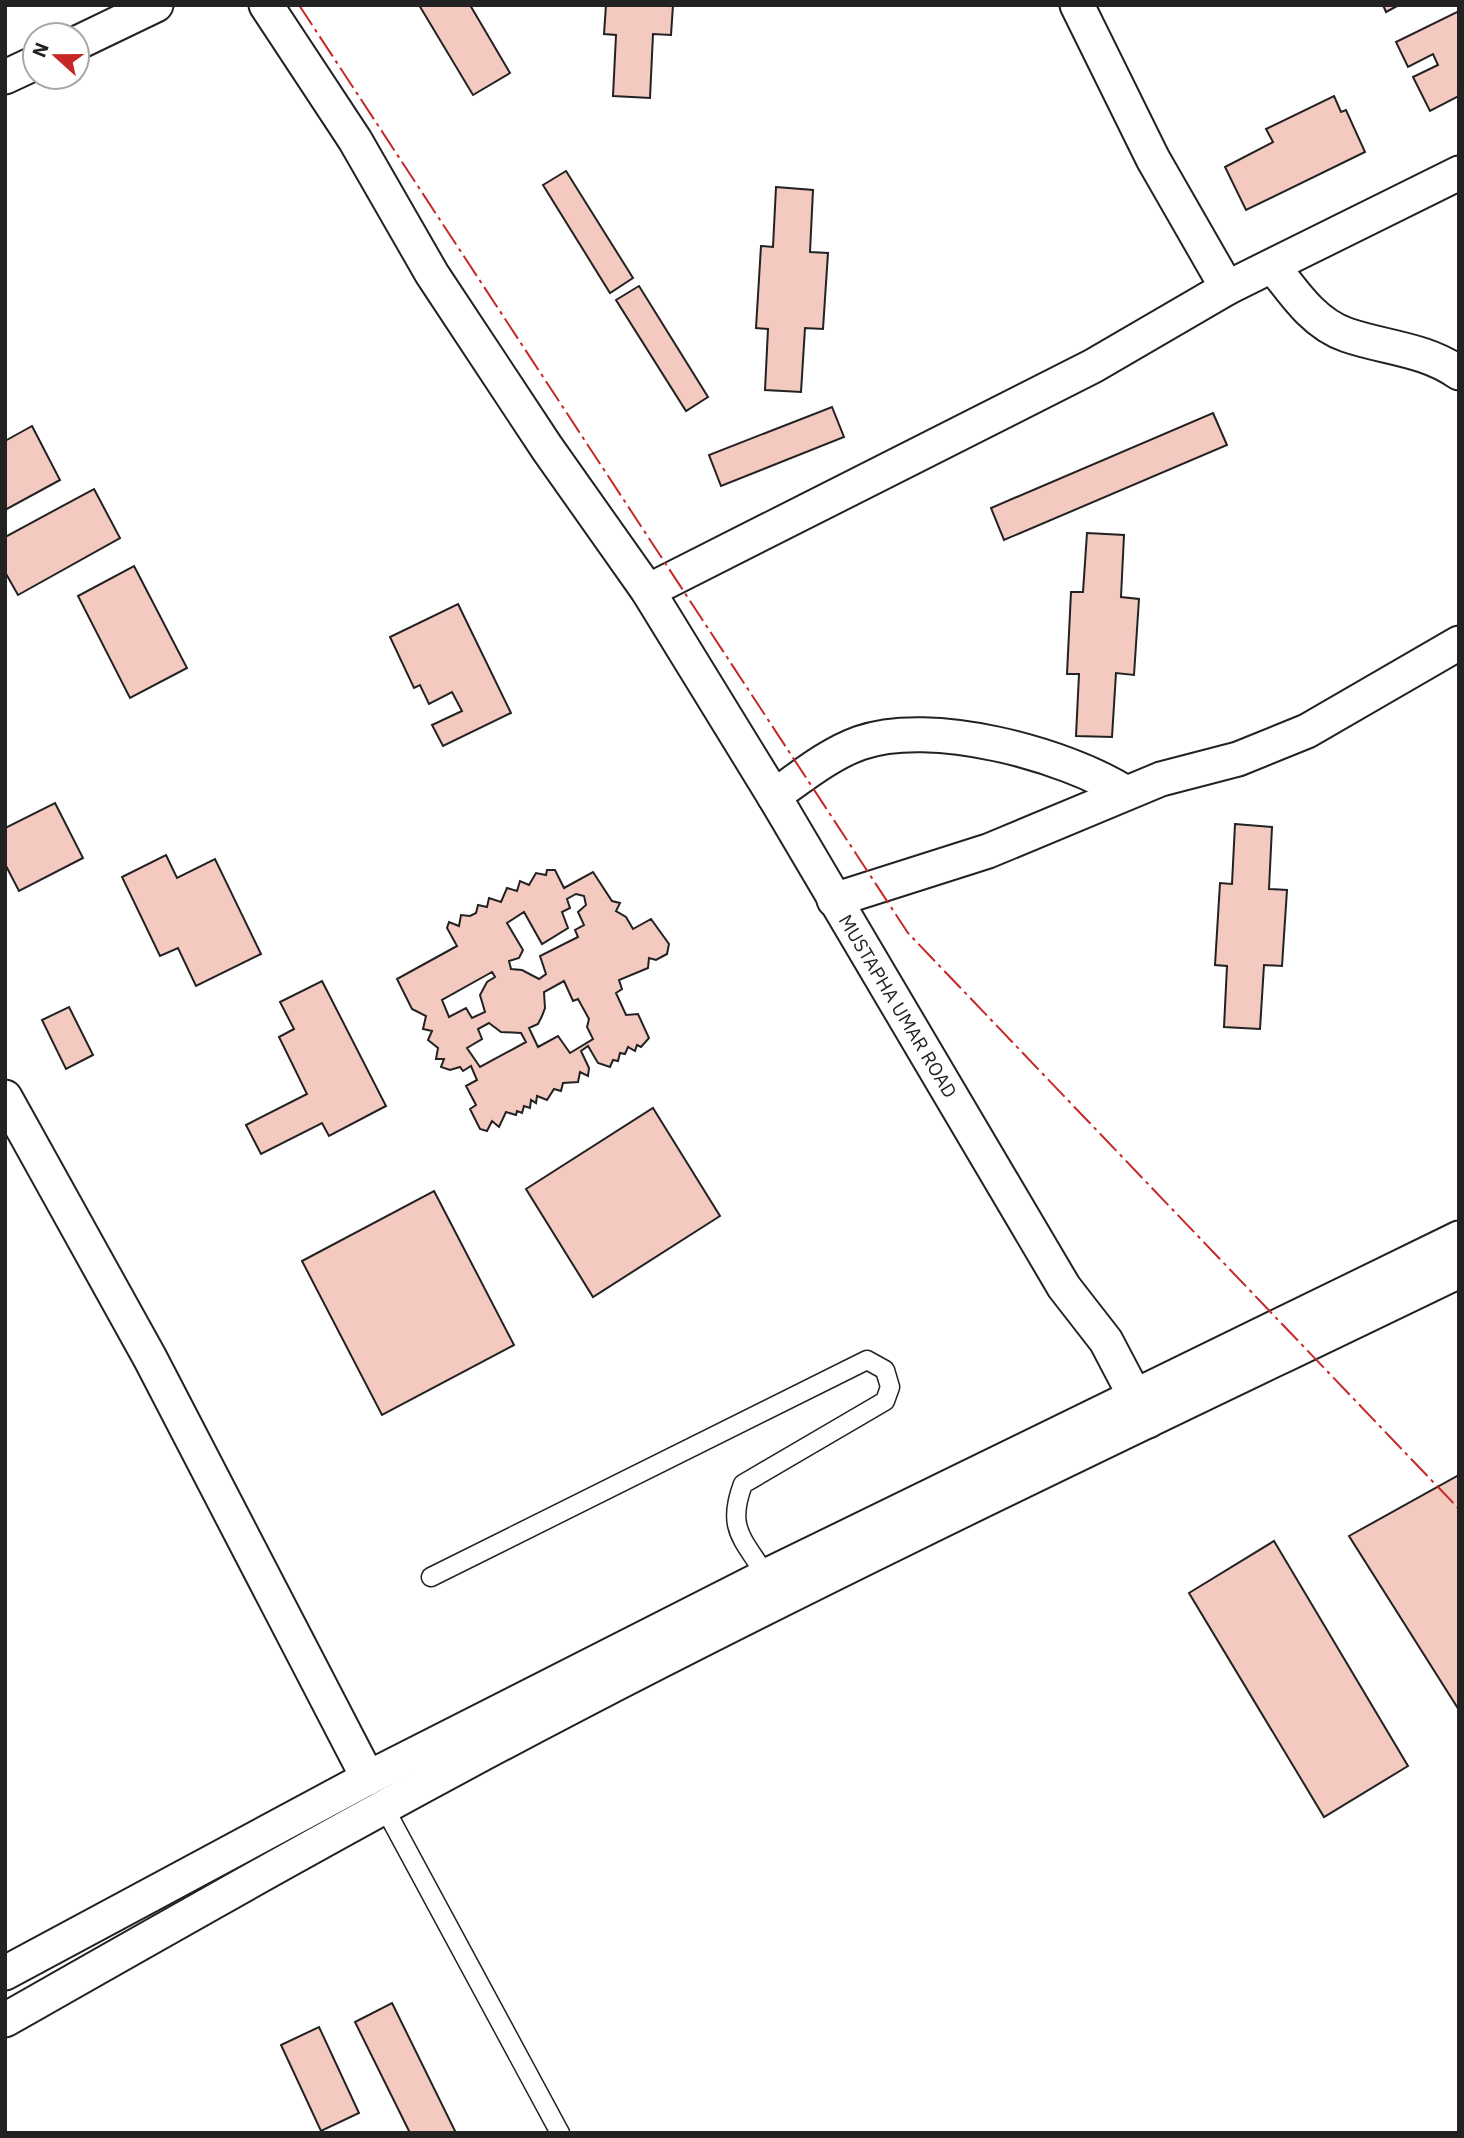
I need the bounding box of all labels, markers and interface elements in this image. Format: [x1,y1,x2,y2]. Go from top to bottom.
north arrow [21,21,91,91]
text: N [26,39,54,61]
street label: MUSTAPHA UMAR ROAD [834,910,962,1102]

